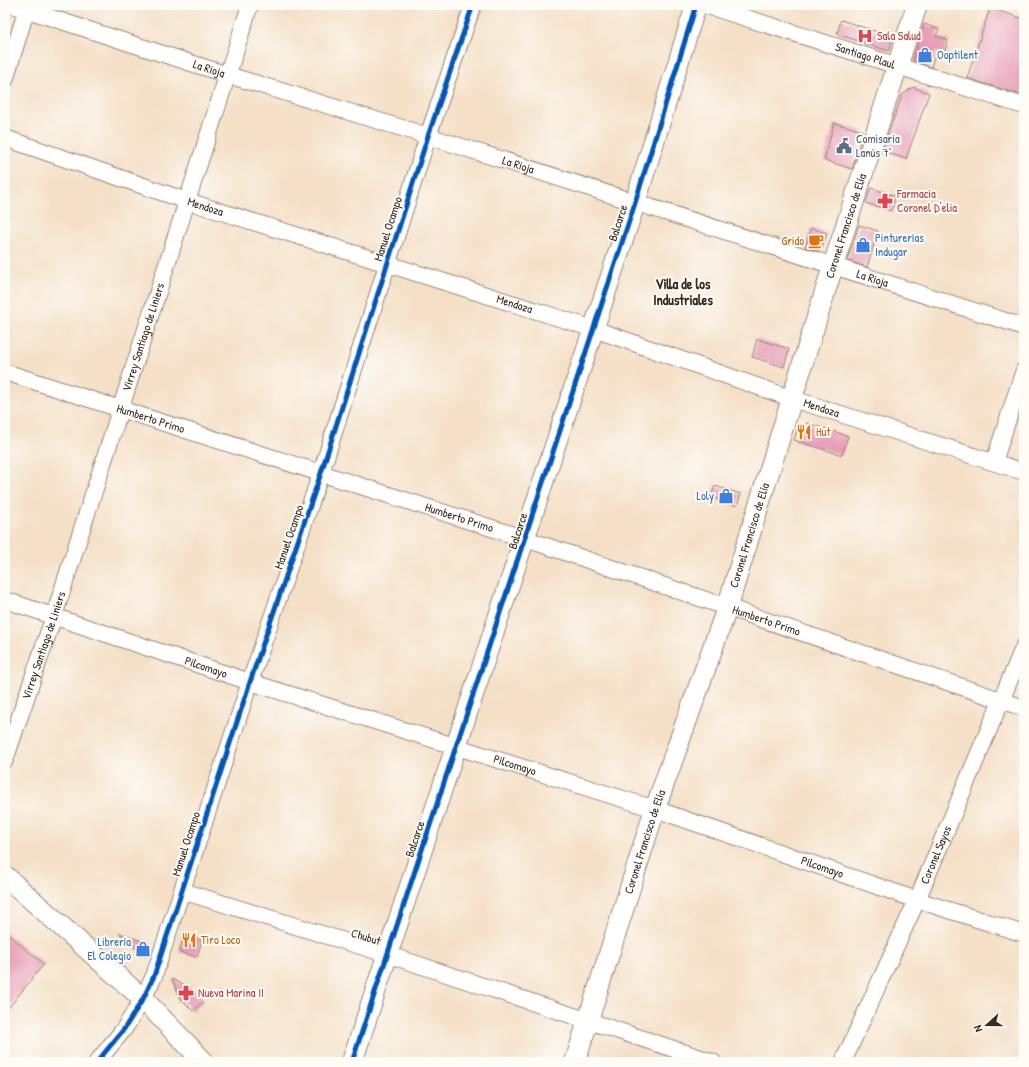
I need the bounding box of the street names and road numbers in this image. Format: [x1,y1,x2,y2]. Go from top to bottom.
street label: Santiago Plaul [833,38,898,73]
street label: La Rioja [191,55,227,82]
street label: La Rioja [500,151,537,178]
street label: Coronel Francisco de Elía [821,171,870,280]
street label: Mendoza [186,193,226,220]
street label: Manuel Ocampo [369,194,406,263]
street label: Balcarce [604,202,631,243]
street label: La Rioja [855,265,891,291]
street label: Virrey Santiago de Liniers [118,280,168,393]
street label: Mendoza [495,290,535,317]
street label: Mendoza [801,394,842,421]
street label: Humberto Primo [115,399,187,437]
street label: Coronel Francisco de Elía [725,480,773,590]
street label: Humberto Primo [423,498,496,536]
street label: Manuel Ocampo [270,502,308,571]
street label: Balcarce [504,510,531,551]
street label: Virrey Santiago de Liniers [17,589,70,702]
street label: Humberto Primo [730,601,803,640]
street label: Pilcomayo [183,652,230,682]
street label: Pilcomayo [492,750,539,779]
street label: Coronel Francisco de Elía [620,787,669,896]
street label: Manuel Ocampo [167,809,204,878]
street label: Balcarce [400,818,429,859]
street label: Coronel Sayos [916,823,956,887]
street label: Pilcomayo [799,851,846,882]
street label: Chubut [349,924,384,949]

